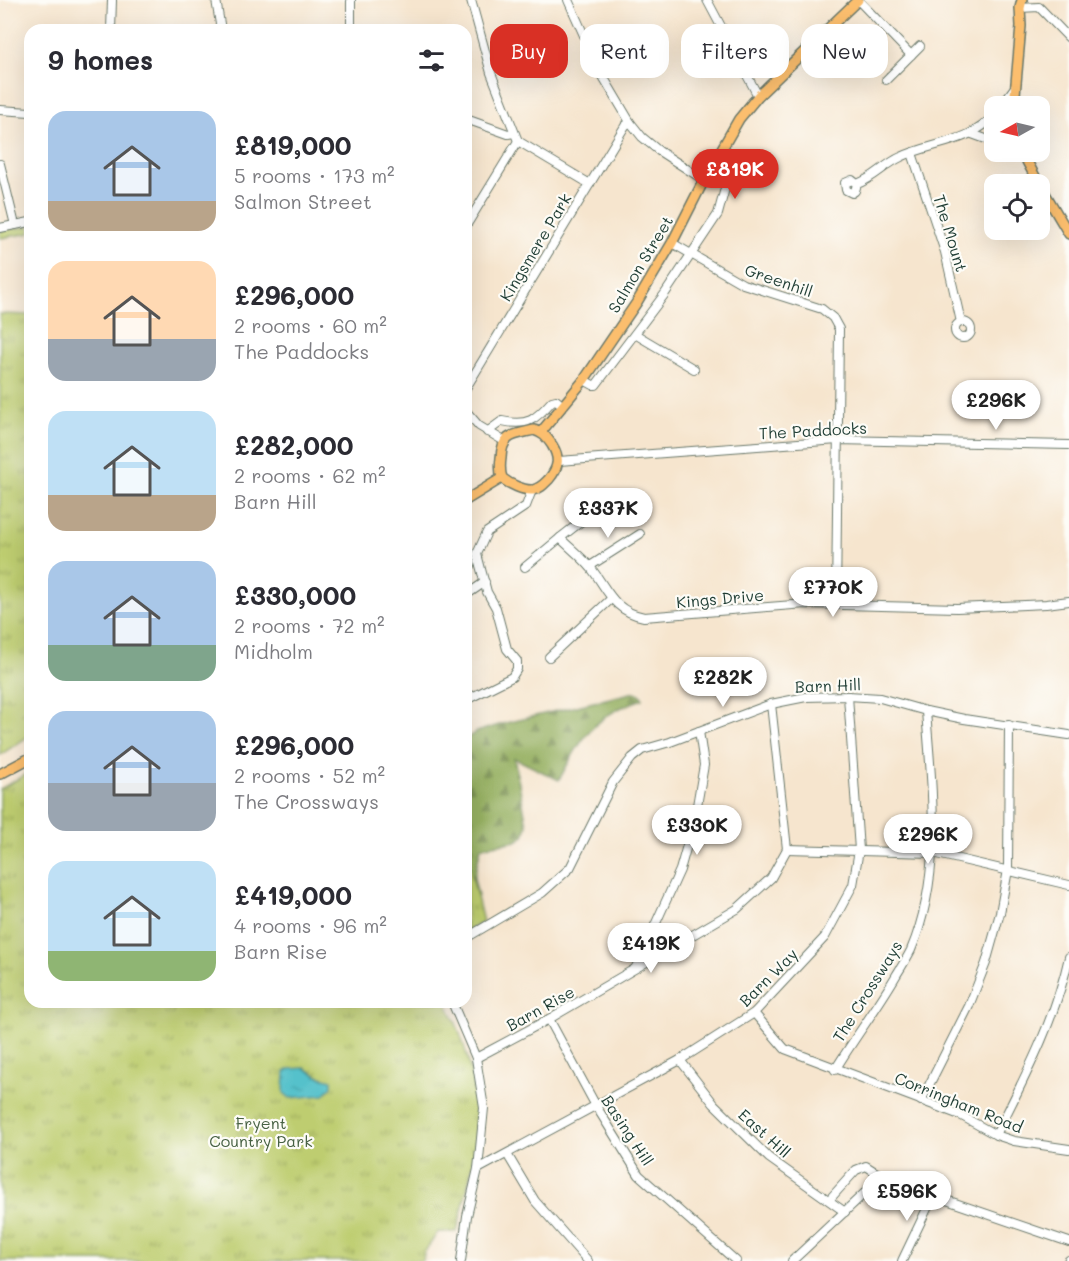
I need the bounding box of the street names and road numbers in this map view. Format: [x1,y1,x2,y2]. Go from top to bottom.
street label: Kingsmere Park [494,189,576,305]
street label: The Mount [929,192,973,274]
street label: Salmon Street [603,211,677,317]
street label: Greenhill [742,259,816,301]
street label: The Paddocks [758,417,868,443]
street label: Kings Drive [675,584,765,612]
street label: Barn Hill [795,673,861,697]
street label: The Crossways [827,936,907,1046]
street label: Barn Way [734,943,802,1011]
street label: Barn Rise [502,981,578,1035]
street label: Corringham Road [892,1067,1026,1137]
street label: Basing Hill [597,1091,659,1169]
street label: East Hill [734,1104,796,1162]

